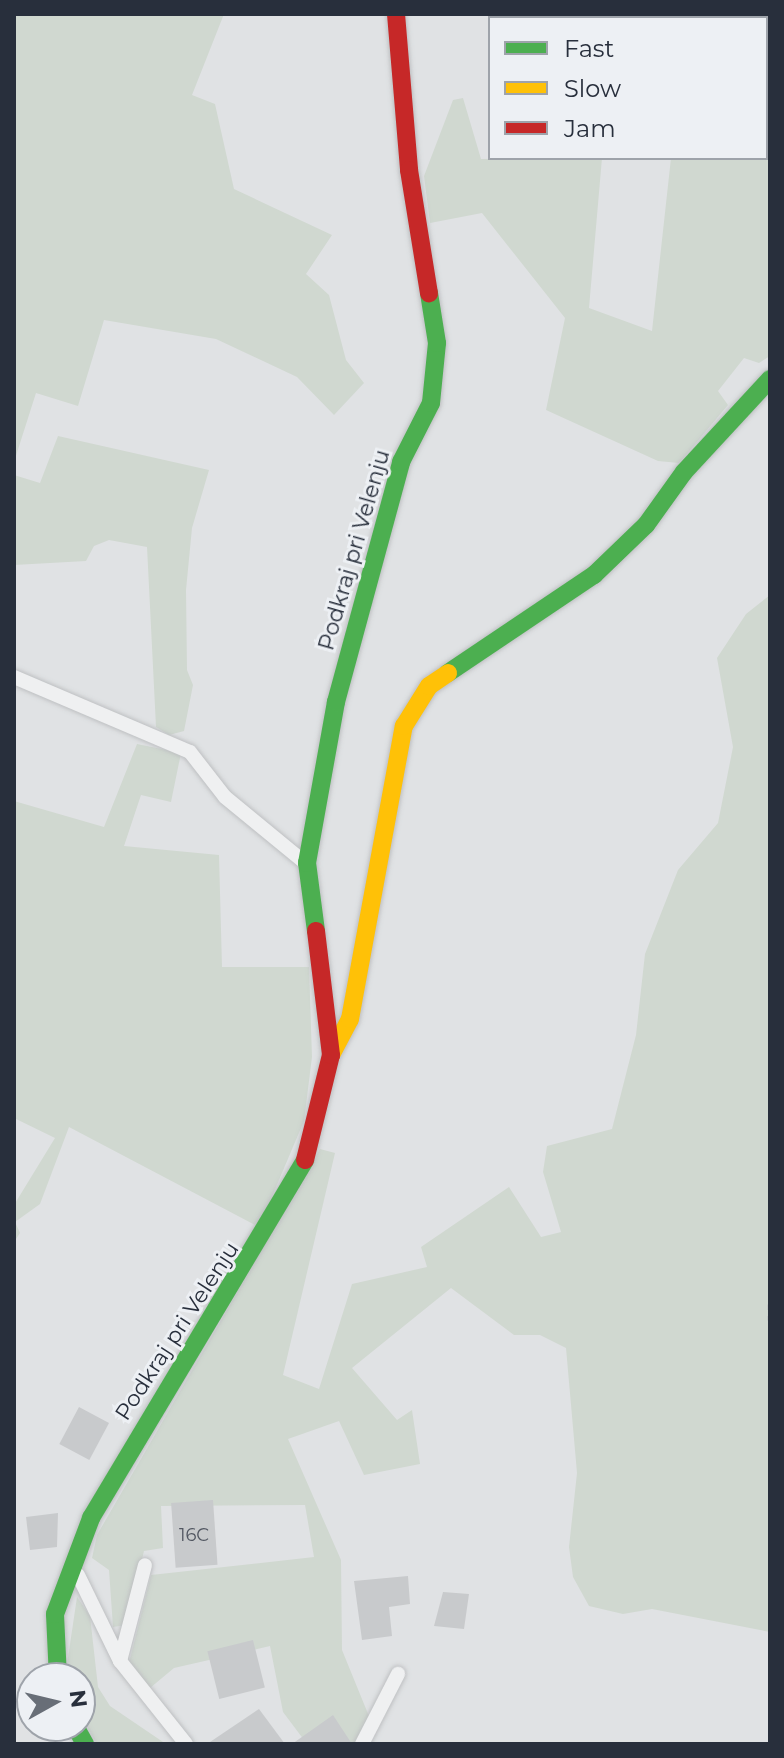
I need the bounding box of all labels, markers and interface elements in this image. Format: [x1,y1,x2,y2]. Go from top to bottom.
legend [488,16,768,160]
text: Fast [564,34,614,63]
text: Slow [564,74,621,103]
text: Jam [564,114,616,143]
street label: Podkraj pri Velenju [313,447,395,653]
street label: Podkraj pri Velenju [109,1237,245,1425]
house number: 16C [179,1524,209,1546]
north arrow [16,1662,96,1742]
text: N [64,1688,93,1710]

